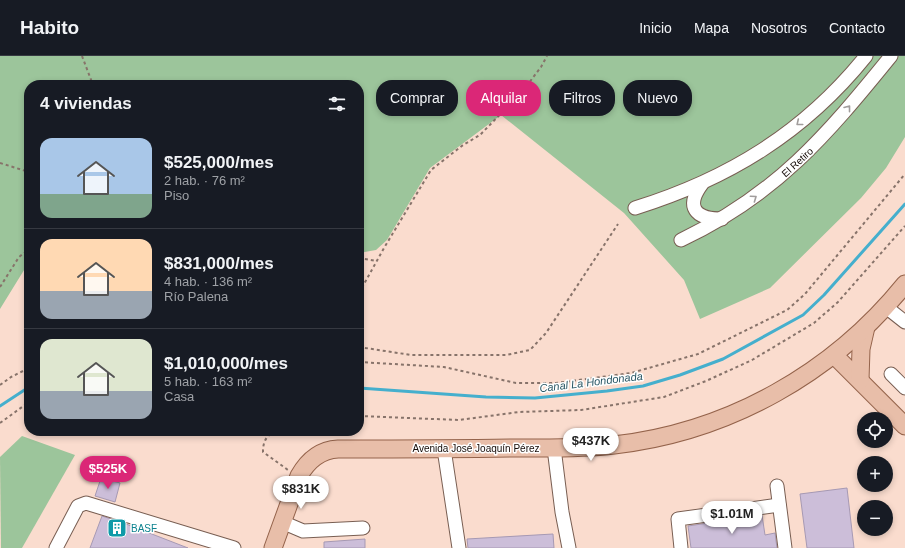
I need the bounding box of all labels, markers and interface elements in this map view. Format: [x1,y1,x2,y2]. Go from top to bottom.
text: Habito [20,17,79,38]
text: Inicio [639,20,672,36]
text: Mapa [694,20,729,36]
text: Nosotros [751,20,807,36]
text: Contacto [829,20,885,36]
chip: Comprar [376,80,458,116]
chip: Alquilar [466,80,541,116]
chip: Filtros [549,80,615,116]
chip: Nuevo [623,80,692,116]
icon: filters [326,93,348,115]
text: 4 viviendas [40,94,132,113]
one-way arrow [844,106,851,113]
one-way arrow [797,119,804,126]
street label: El Retiro [779,145,816,179]
text: $525,000/mes [164,153,274,172]
icon: home [72,154,120,202]
text: 2 hab. · 76 m² [164,173,245,188]
text: Piso [164,188,189,203]
one-way arrow [750,196,757,203]
text: $831,000/mes [164,254,274,273]
icon: home [72,255,120,303]
text: 4 hab. · 136 m² [164,274,252,289]
text: Río Palena [164,289,228,304]
text: $1,010,000/mes [164,354,288,373]
icon: home [72,355,120,403]
water label: Canal La Hondonada [539,370,643,394]
text: 5 hab. · 163 m² [164,374,252,389]
text: Casa [164,389,194,404]
map controls [857,412,893,536]
button: locate [857,412,893,448]
pin: $437K [563,428,619,462]
text: $437K [572,433,610,448]
street label: Avenida José Joaquín Pérez [412,443,540,454]
pin: $525K [80,456,136,490]
button: + [857,456,893,492]
text: $525K [89,461,127,476]
pin: $831K [273,476,329,510]
text: $831K [282,481,320,496]
button: − [857,500,893,536]
pin: $1.01M [699,501,765,535]
text: $1.01M [710,506,754,521]
building icon: BASF [106,517,128,539]
place label: BASF [131,523,157,534]

